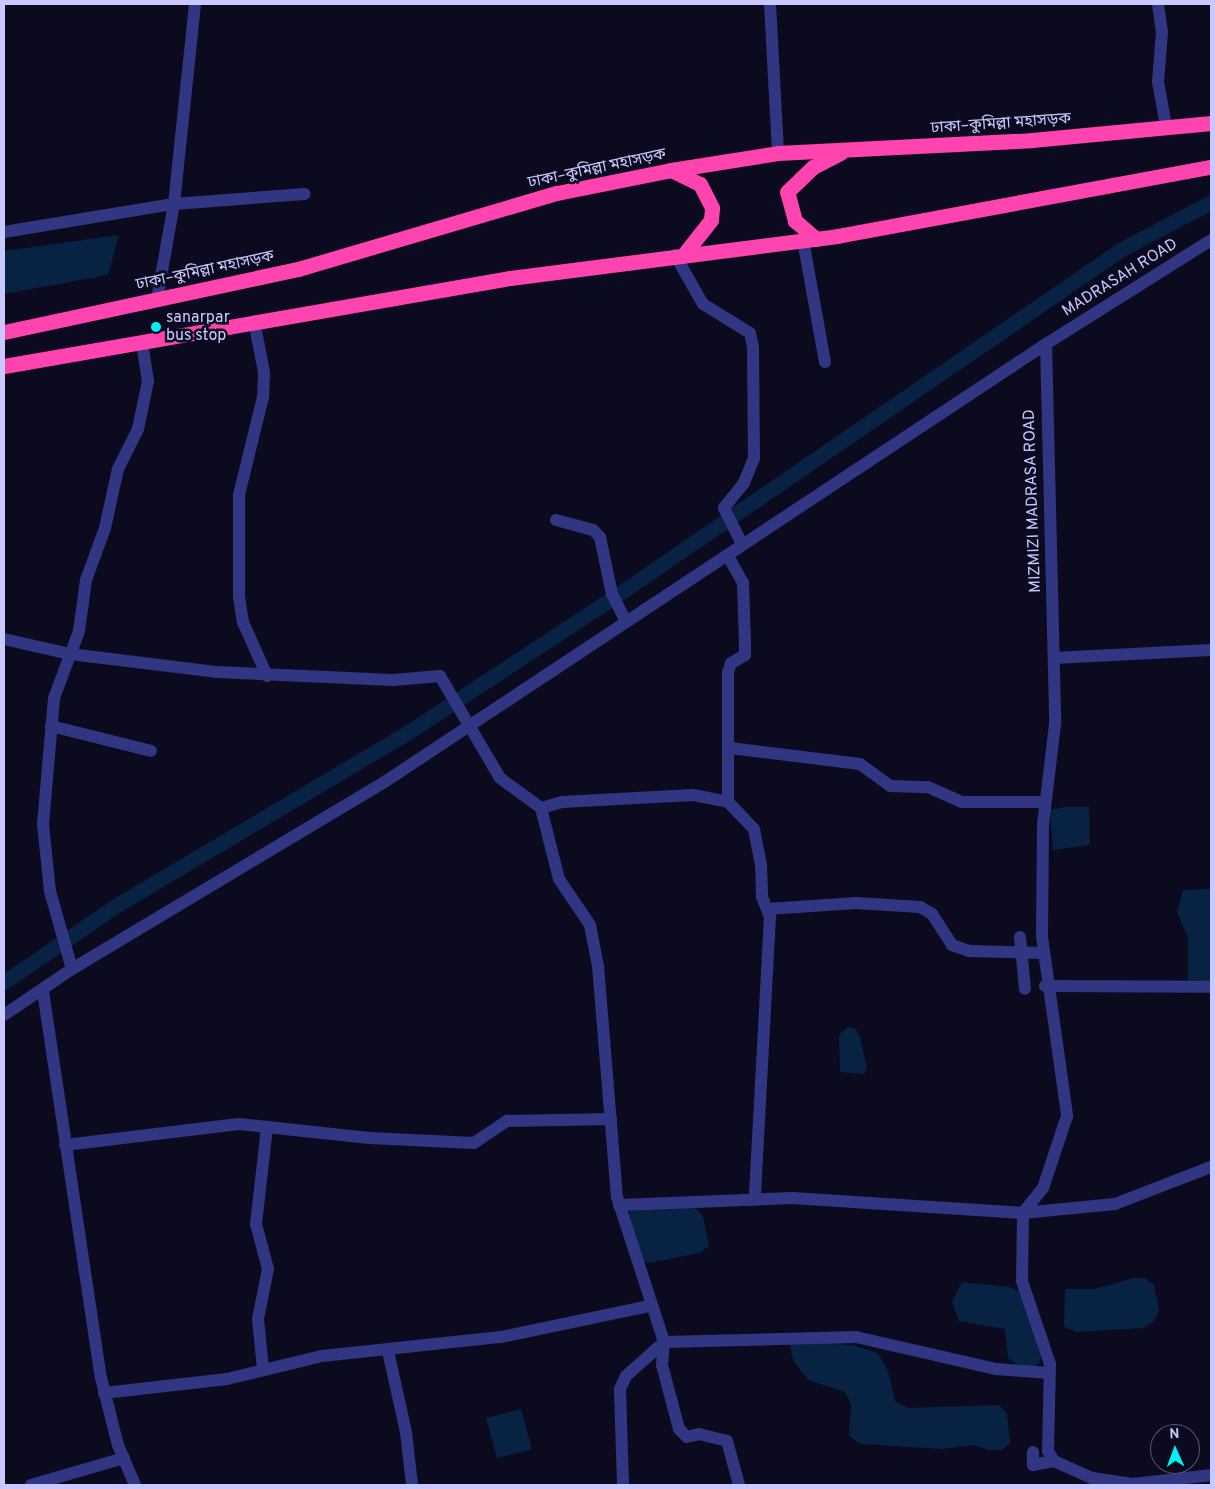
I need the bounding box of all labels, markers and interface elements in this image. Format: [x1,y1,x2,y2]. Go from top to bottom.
street label: ঢাকা–কুমিল্লা মহাসড়ক [930,110,1072,138]
street label: ঢাকা–কুমিল্লা মহাসড়ক [526,145,668,193]
street label: MADRASAH ROAD [1059,235,1181,321]
street label: ঢাকা–কুমিল্লা মহাসড়ক [134,247,276,295]
place label: sanarpar bus stop [166,308,230,346]
marker: sanarpar bus stop [150,321,162,333]
street label: MIZMIZI MADRASA ROAD [1020,409,1046,593]
north arrow [1150,1424,1200,1474]
text: N [1169,1426,1180,1443]

